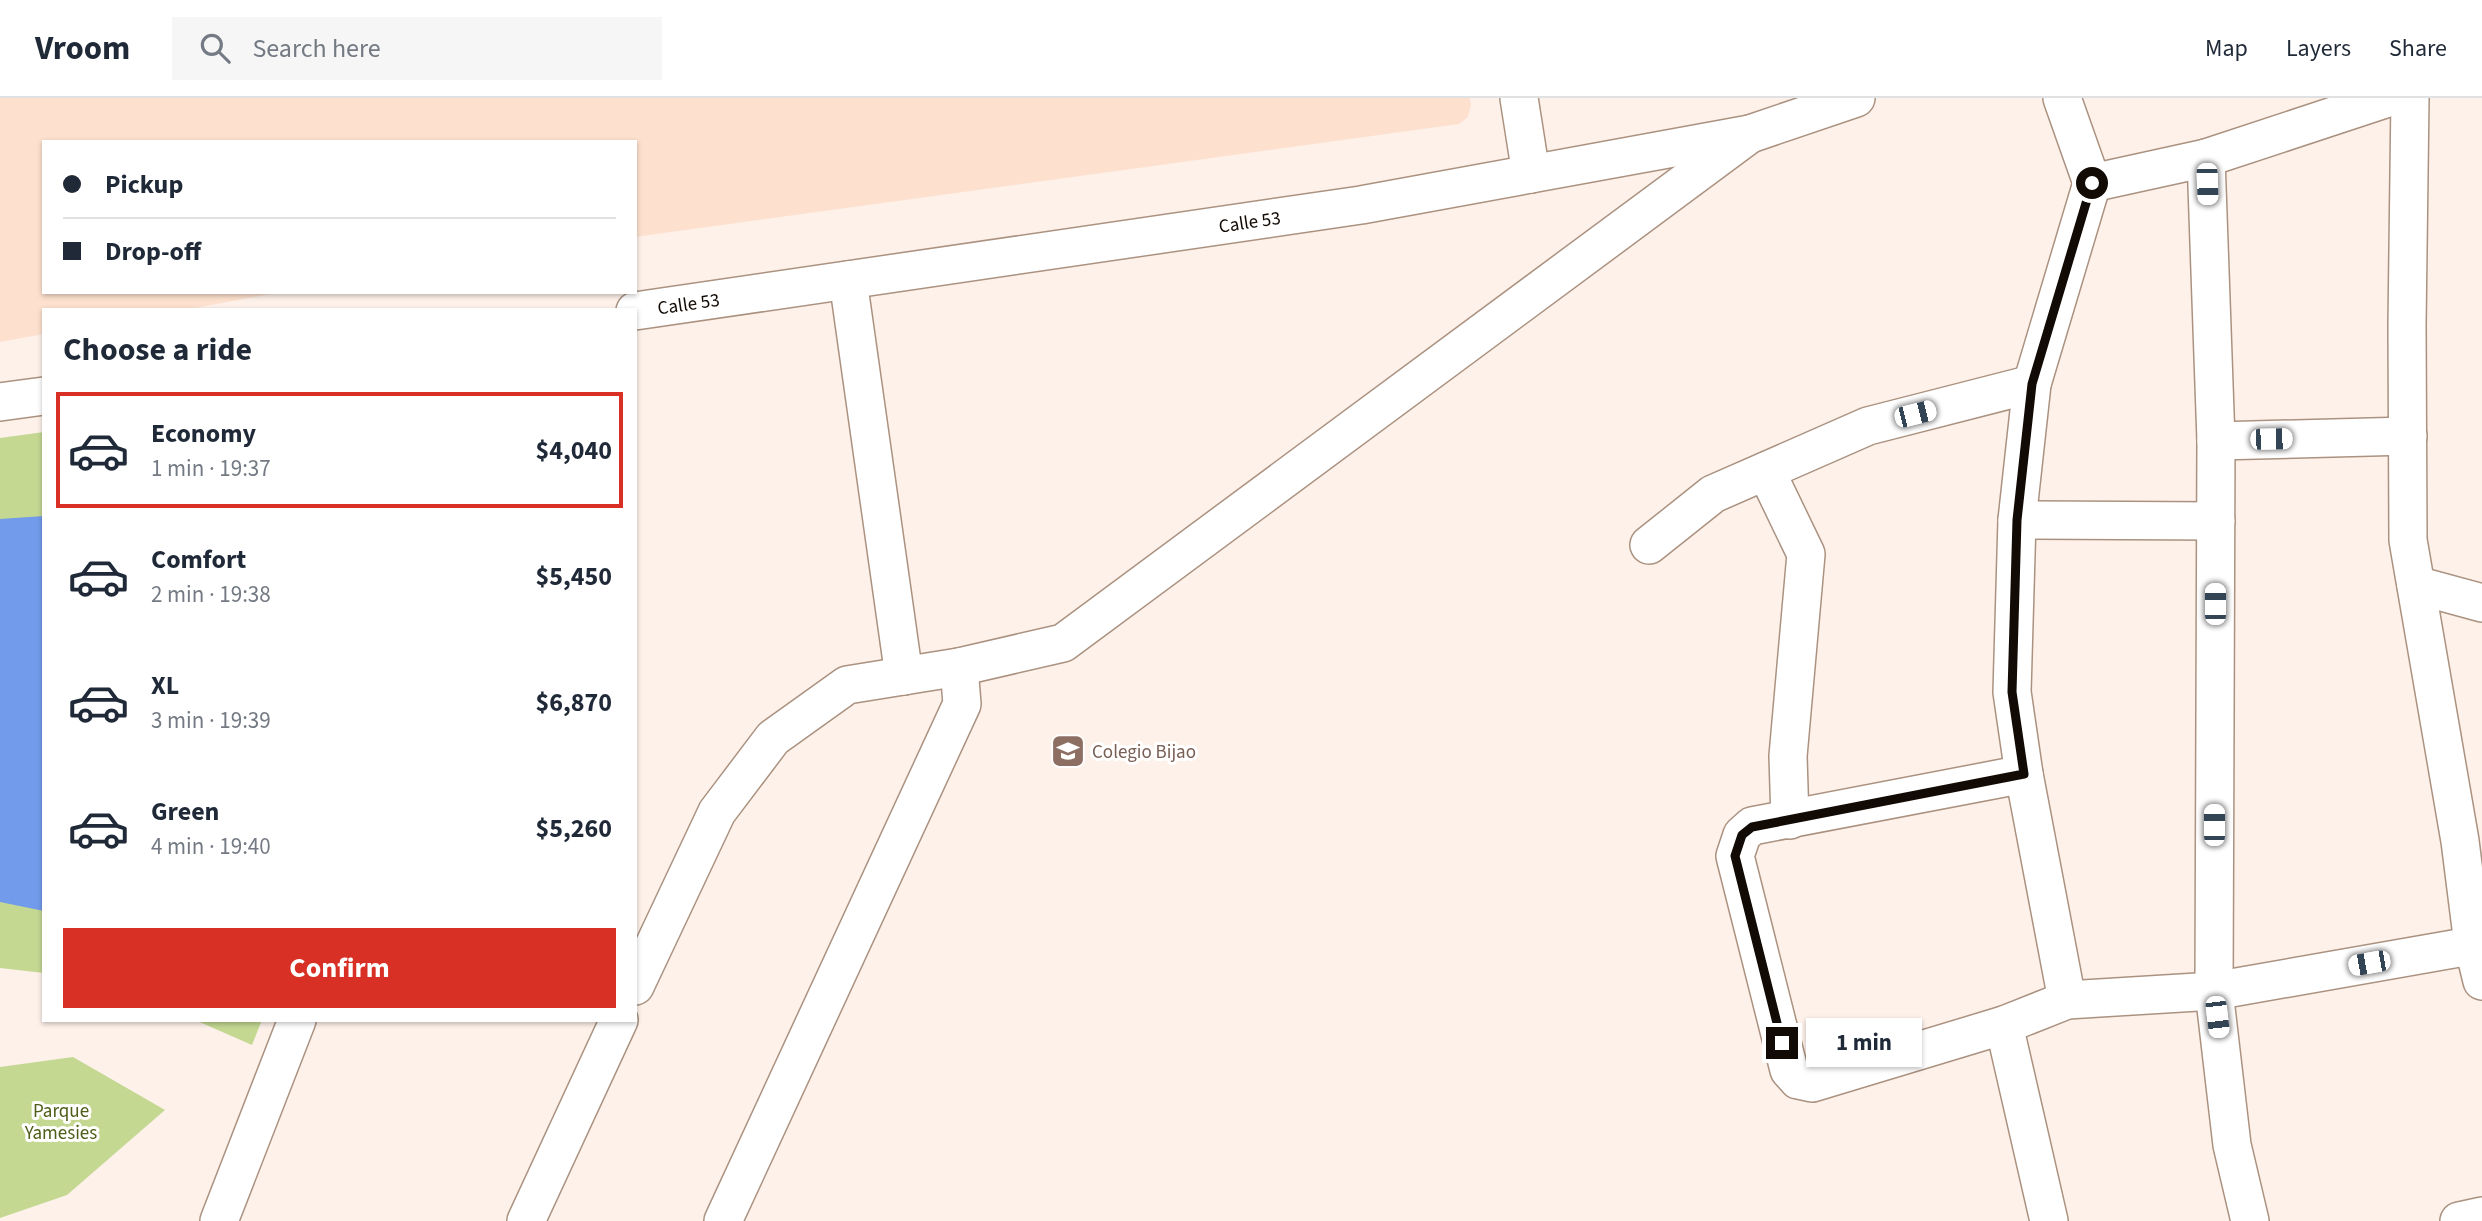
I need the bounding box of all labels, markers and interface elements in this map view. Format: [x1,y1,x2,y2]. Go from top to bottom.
search box [172,17,662,80]
text: Vroom [35,25,130,72]
icon: search [196,29,234,67]
text: Search here [252,30,381,67]
text: Map [2205,31,2248,66]
text: Layers [2286,31,2351,66]
text: Share [2389,31,2447,66]
car [2196,163,2219,205]
text: Pickup [105,166,183,203]
route start [2076,167,2108,199]
street label: Calle 53 [1217,205,1282,241]
text: Drop-off [105,233,201,270]
street label: Calle 53 [656,287,721,323]
text: Choose a ride [63,327,252,373]
car [1893,399,1938,429]
text: Economy [151,415,256,452]
icon: car [67,419,130,482]
car [2250,428,2293,450]
text: $4,040 [536,432,612,469]
text: 1 min · 19:37 [151,452,271,485]
text: Comfort [151,541,246,578]
icon: car [67,545,130,608]
text: $5,450 [536,558,612,595]
text: 2 min · 19:38 [151,578,271,611]
car [2205,583,2226,625]
text: XL [151,667,179,704]
icon: car [67,671,130,734]
text: $6,870 [536,684,612,721]
text: 3 min · 19:39 [151,704,271,737]
school or university icon: Colegio Bijao [1049,732,1087,770]
place label: Colegio Bijao [1092,739,1196,766]
text: Green [151,793,219,830]
icon: car [67,797,130,860]
car [2204,804,2225,846]
text: $5,260 [536,810,612,847]
text: 4 min · 19:40 [151,830,271,863]
button: Confirm [63,928,616,1008]
car [2347,949,2392,977]
car [2205,995,2230,1039]
callout: 1 min [1806,1018,1922,1068]
text: 1 min [1836,1026,1892,1059]
route end [1766,1027,1798,1059]
park label: Parque Yamesies [24,1098,97,1147]

